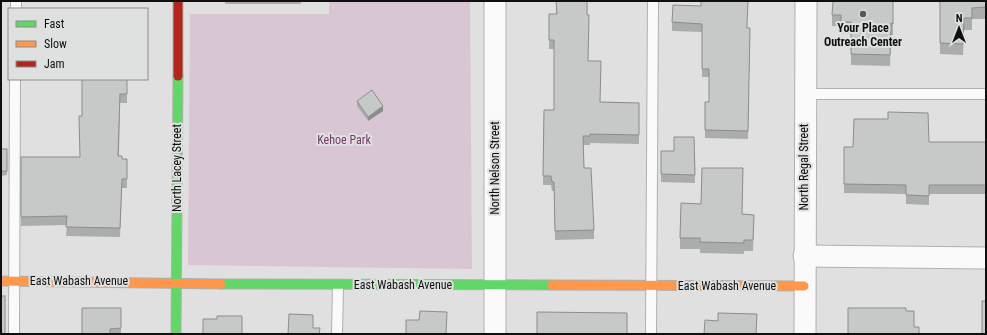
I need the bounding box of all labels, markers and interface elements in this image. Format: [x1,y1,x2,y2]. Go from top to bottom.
legend [8,8,148,80]
north arrow [939,8,979,48]
marker: Your Place Outreach Center [858,9,868,19]
text: N [956,12,963,25]
text: Fast [44,17,65,31]
place label: Your Place Outreach Center [824,21,902,49]
text: Slow [44,37,67,51]
text: Jam [44,57,65,71]
street label: North Nelson Street [488,121,502,215]
street label: North Regal Street [797,123,811,210]
street label: North Lacey Street [170,124,184,212]
park label: Kehoe Park [317,133,371,147]
street label: East Wabash Avenue [30,274,129,288]
street label: East Wabash Avenue [354,278,453,292]
street label: East Wabash Avenue [678,279,777,293]

